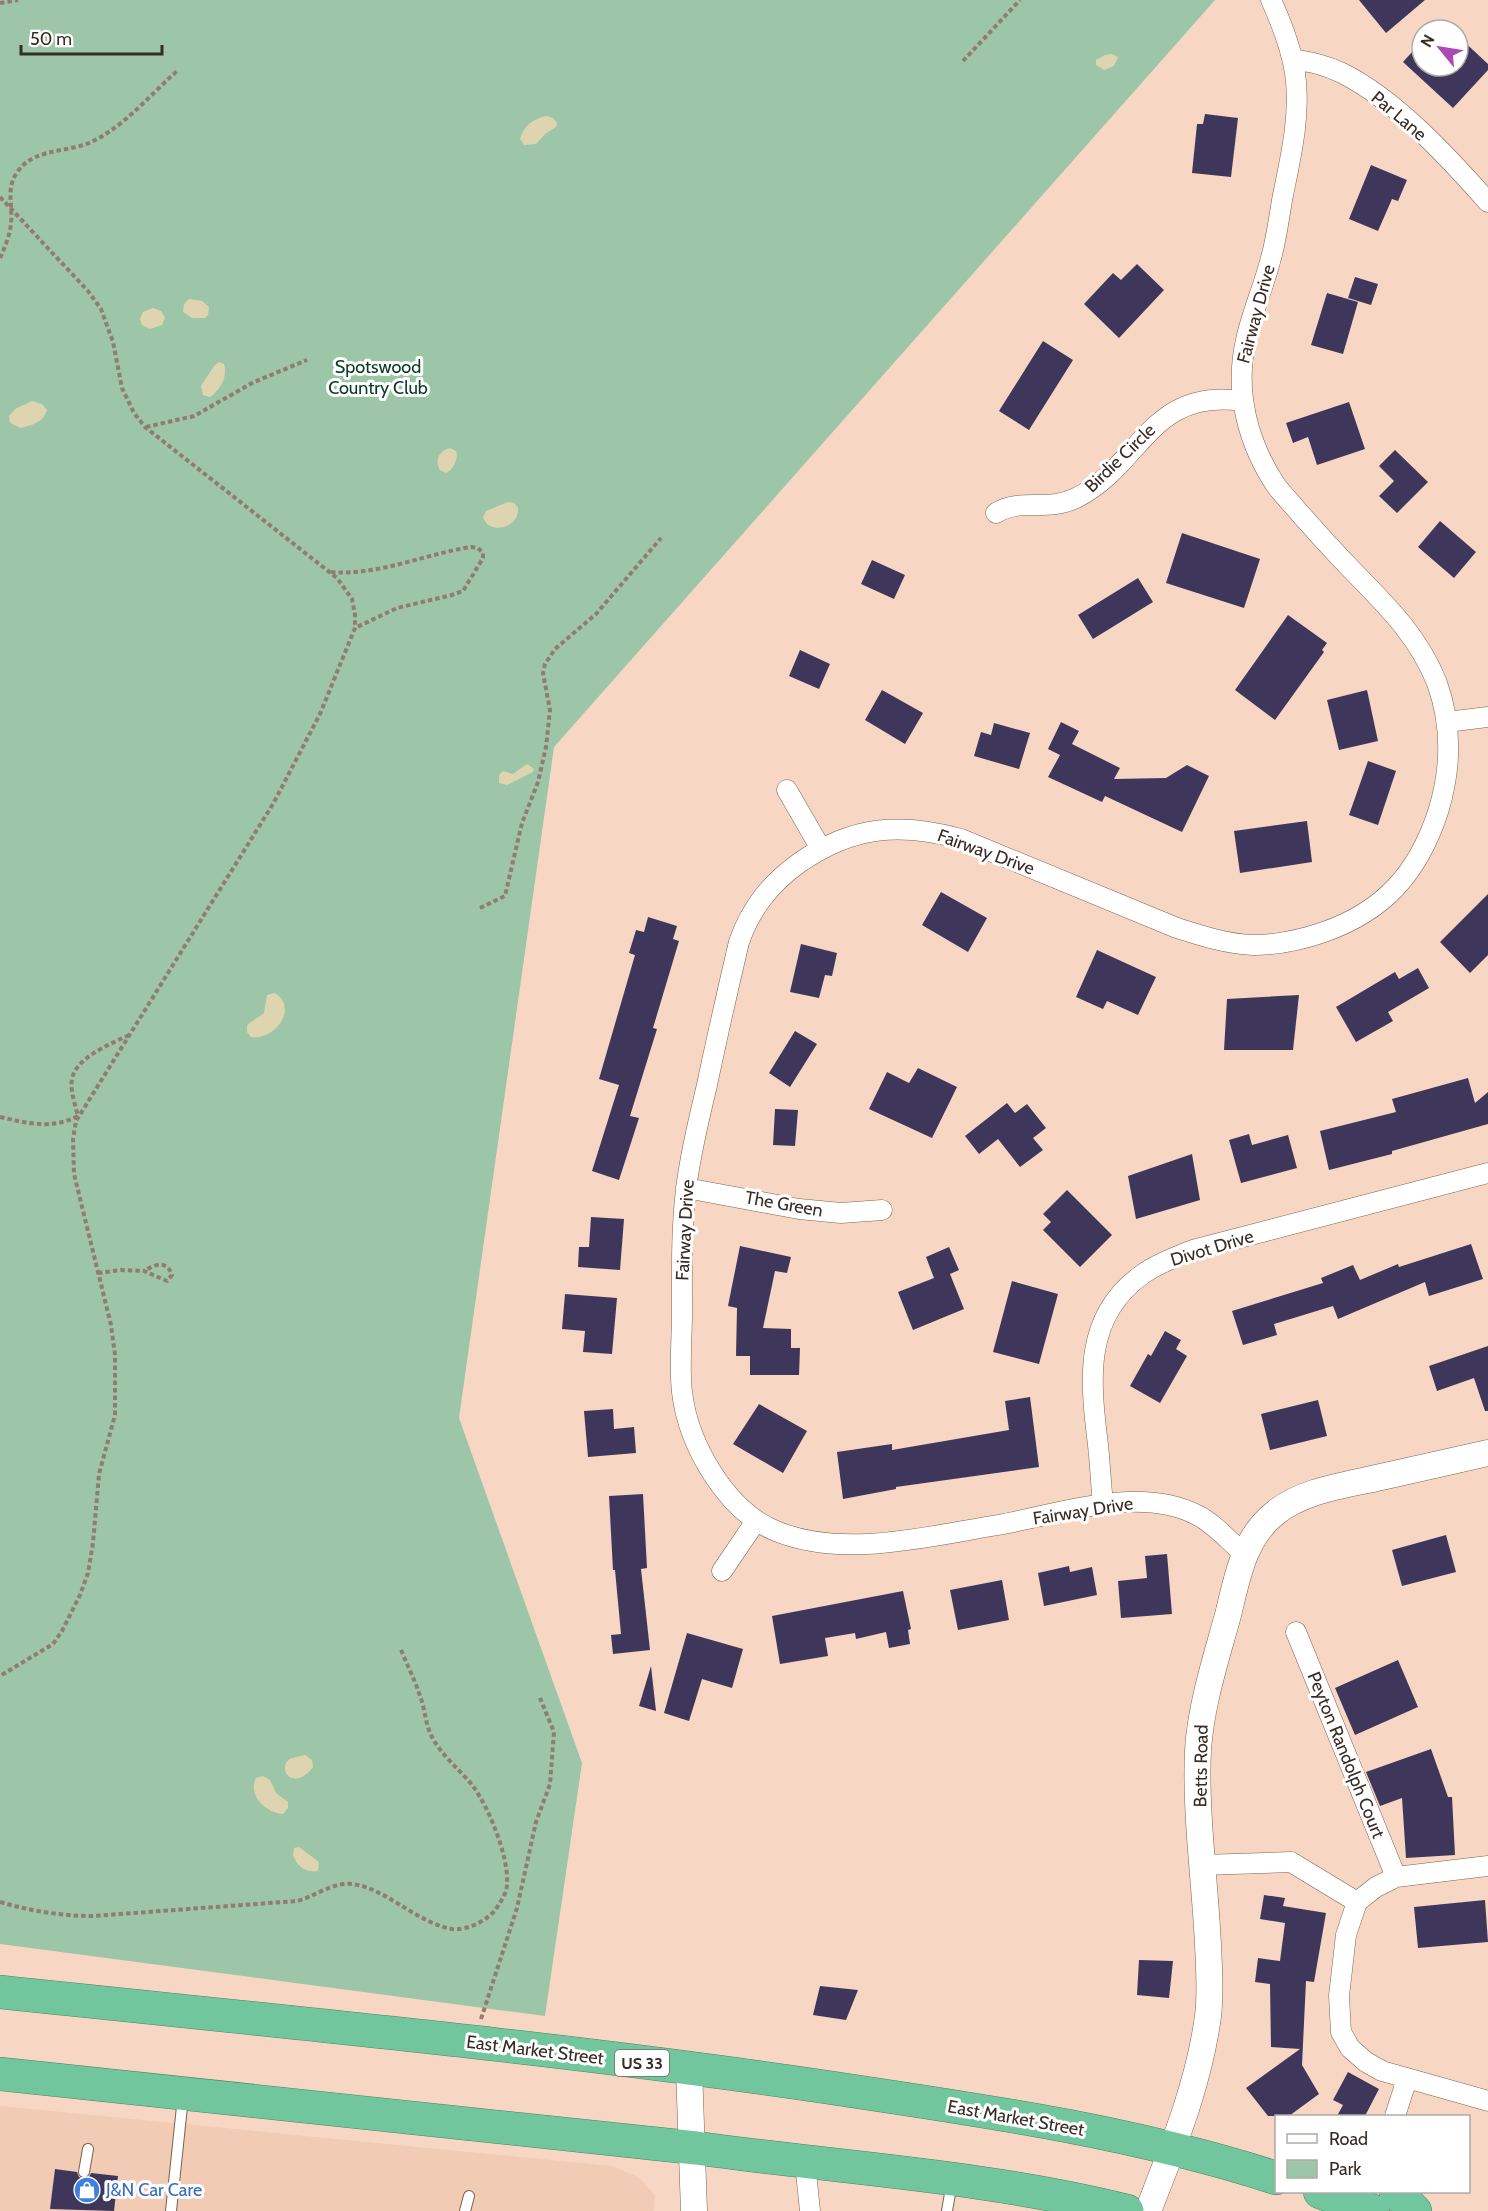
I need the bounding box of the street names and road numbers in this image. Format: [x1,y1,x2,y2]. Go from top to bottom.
street label: Par Lane [1367,87,1431,145]
street label: Fairway Drive [1232,262,1280,366]
street label: Birdie Circle [1080,419,1160,497]
street label: Fairway Drive [935,824,1037,880]
street label: Fairway Drive [671,1179,699,1281]
street label: The Green [743,1186,825,1222]
street label: Divot Drive [1168,1225,1256,1271]
street label: Fairway Drive [1031,1492,1135,1530]
street label: Peyton Randolph Court [1303,1669,1389,1841]
street label: Betts Road [1189,1724,1213,1808]
street label: East Market Street [465,2031,605,2069]
road number: US 33 [615,2050,669,2076]
street label: East Market Street [946,2095,1086,2141]

